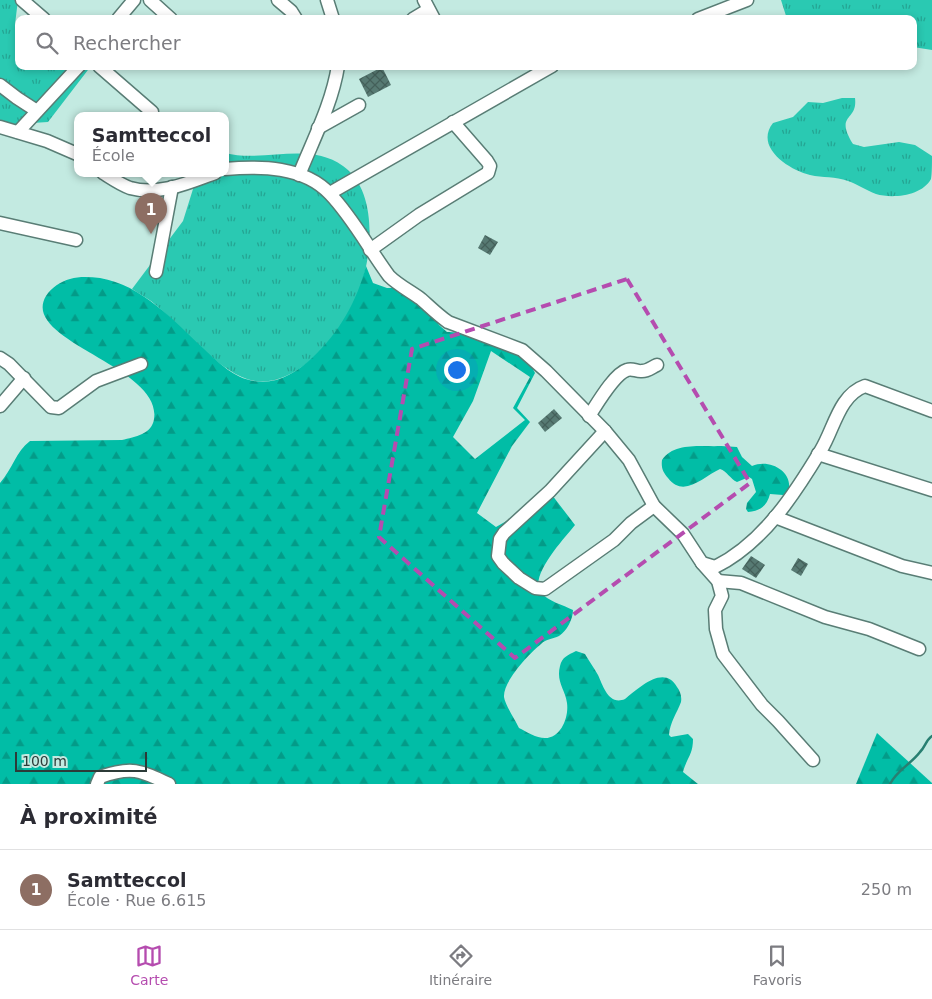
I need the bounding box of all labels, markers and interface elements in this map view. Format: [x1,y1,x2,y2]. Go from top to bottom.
search box [15,15,917,70]
icon: search [33,29,61,57]
text: Rechercher [73,32,181,54]
popup [74,112,229,177]
text: Samtteccol [92,124,211,146]
text: École [92,146,135,165]
pin: 1 [135,193,167,234]
your location [444,357,470,383]
scale bar [15,749,148,772]
text: 100 m [22,753,67,769]
text: À proximité [20,805,157,829]
text: Samtteccol [67,869,186,891]
text: 1 [30,880,42,899]
text: 250 m [861,880,912,899]
text: École · Rue 6.615 [67,891,207,910]
tab: Carte [130,942,168,988]
tab: Itinéraire [429,942,492,988]
tab: Favoris [753,942,802,988]

